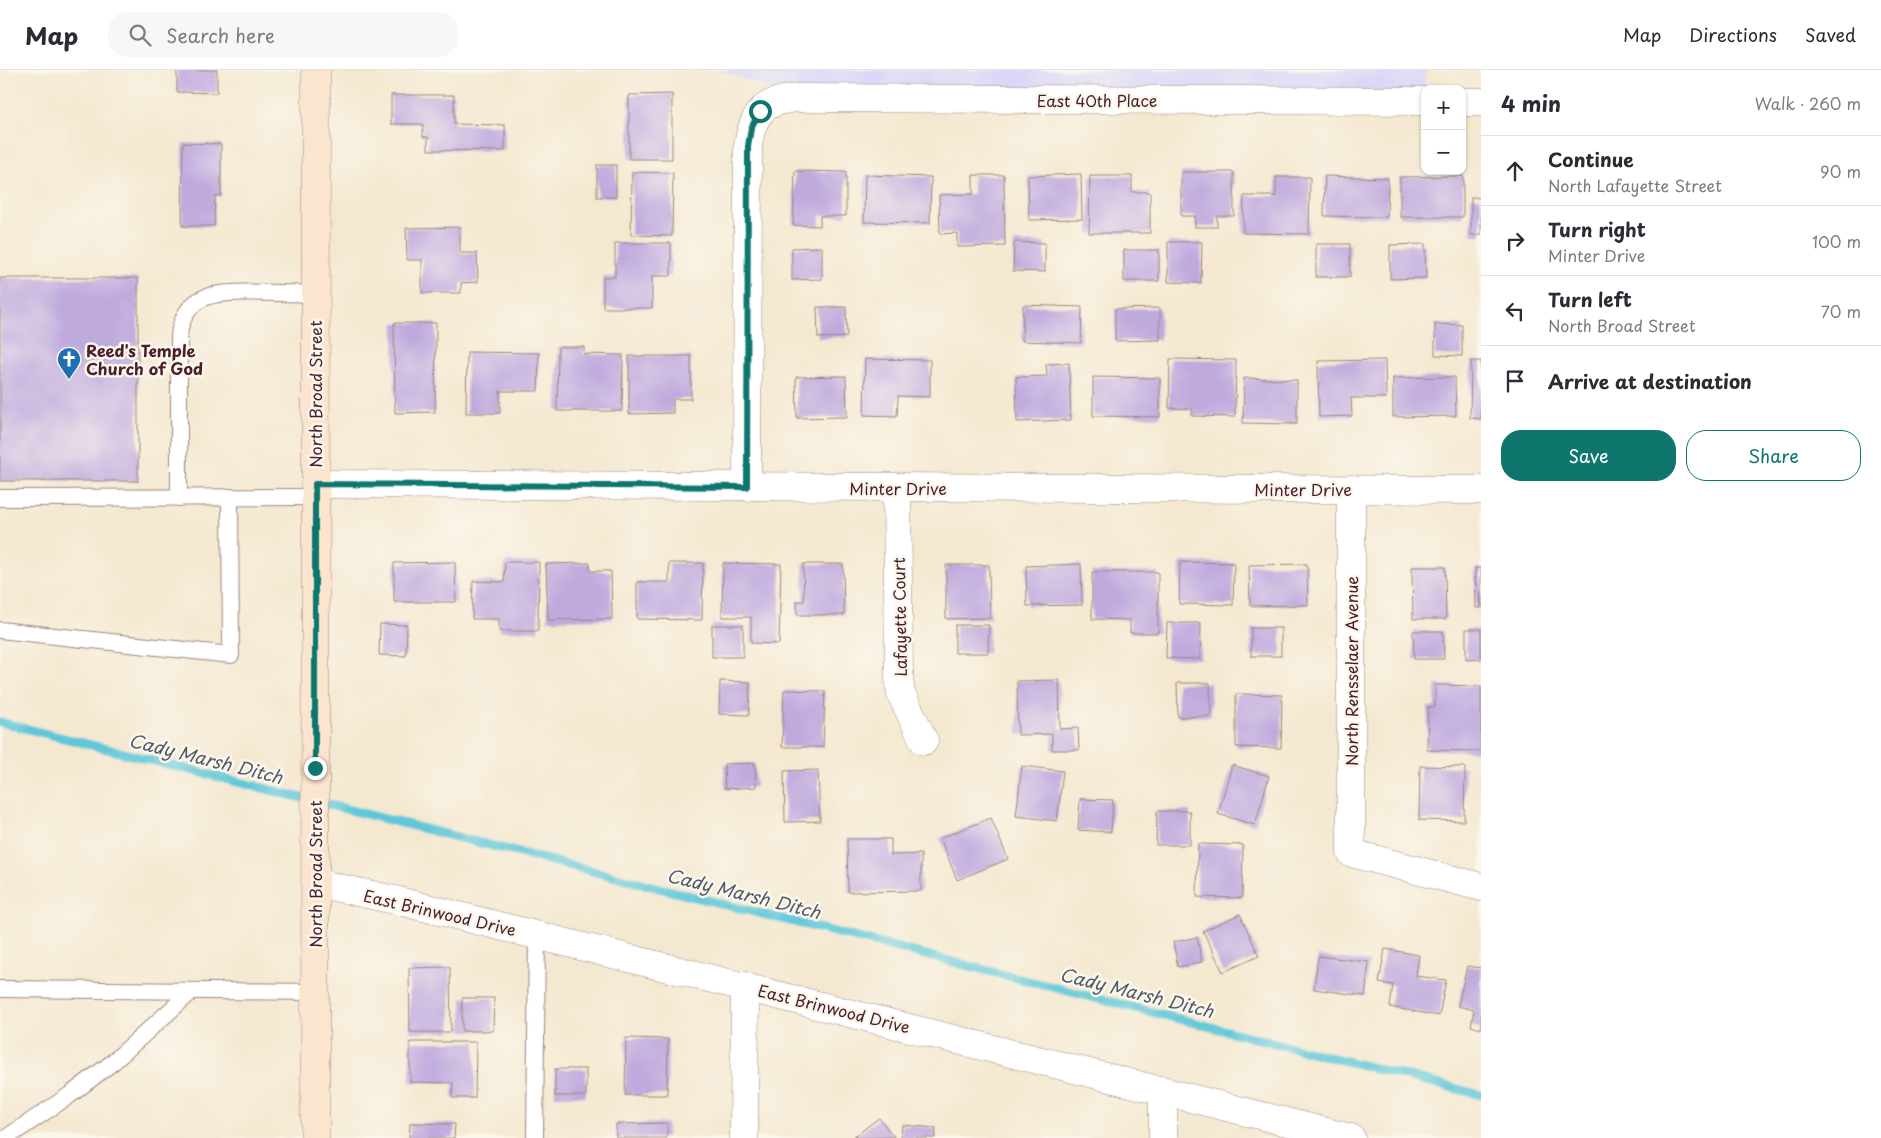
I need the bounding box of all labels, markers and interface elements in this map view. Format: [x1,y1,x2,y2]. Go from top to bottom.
search box [108,12,458,57]
text: Map [25,17,78,53]
icon: search [126,21,154,49]
text: Search here [166,21,275,49]
text: Map [1623,21,1661,48]
text: Directions [1689,21,1777,48]
text: Saved [1805,21,1856,48]
map controls [1421,85,1466,175]
button: + [1421,85,1466,130]
text: 4 min [1501,87,1561,119]
street label: East 40th Place [1037,88,1157,112]
text: Walk · 260 m [1755,91,1861,115]
route start [749,100,772,123]
button: − [1421,130,1466,175]
text: Continue [1548,145,1634,173]
icon: ahead [1501,157,1529,185]
text: 90 m [1820,159,1861,183]
text: North Lafayette Street [1548,173,1722,197]
text: Turn right [1548,215,1646,243]
icon: right [1501,227,1529,255]
text: 100 m [1812,229,1861,253]
text: Minter Drive [1548,243,1645,267]
text: Turn left [1548,285,1632,313]
icon: left [1501,297,1529,325]
text: 70 m [1821,299,1861,323]
text: North Broad Street [1548,313,1696,337]
street label: North Broad Street [303,320,327,468]
place label: Reed's Temple Church of God [86,338,203,380]
church icon: Reed's Temple Church of God [56,346,82,380]
icon: arrive [1501,367,1529,395]
text: Arrive at destination [1548,367,1752,395]
button: Save [1501,430,1676,481]
button: Share [1686,430,1861,481]
street label: Minter Drive [849,476,947,500]
street label: Minter Drive [1254,477,1352,501]
street label: Lafayette Court [886,557,912,677]
street label: North Rensselaer Avenue [1339,576,1363,766]
water label: Cady Marsh Ditch [126,726,286,790]
route end [304,757,327,780]
street label: North Broad Street [303,800,327,948]
water label: Cady Marsh Ditch [664,861,824,925]
street label: East Brinwood Drive [361,883,519,941]
water label: Cady Marsh Ditch [1057,960,1217,1024]
street label: East Brinwood Drive [755,977,913,1039]

